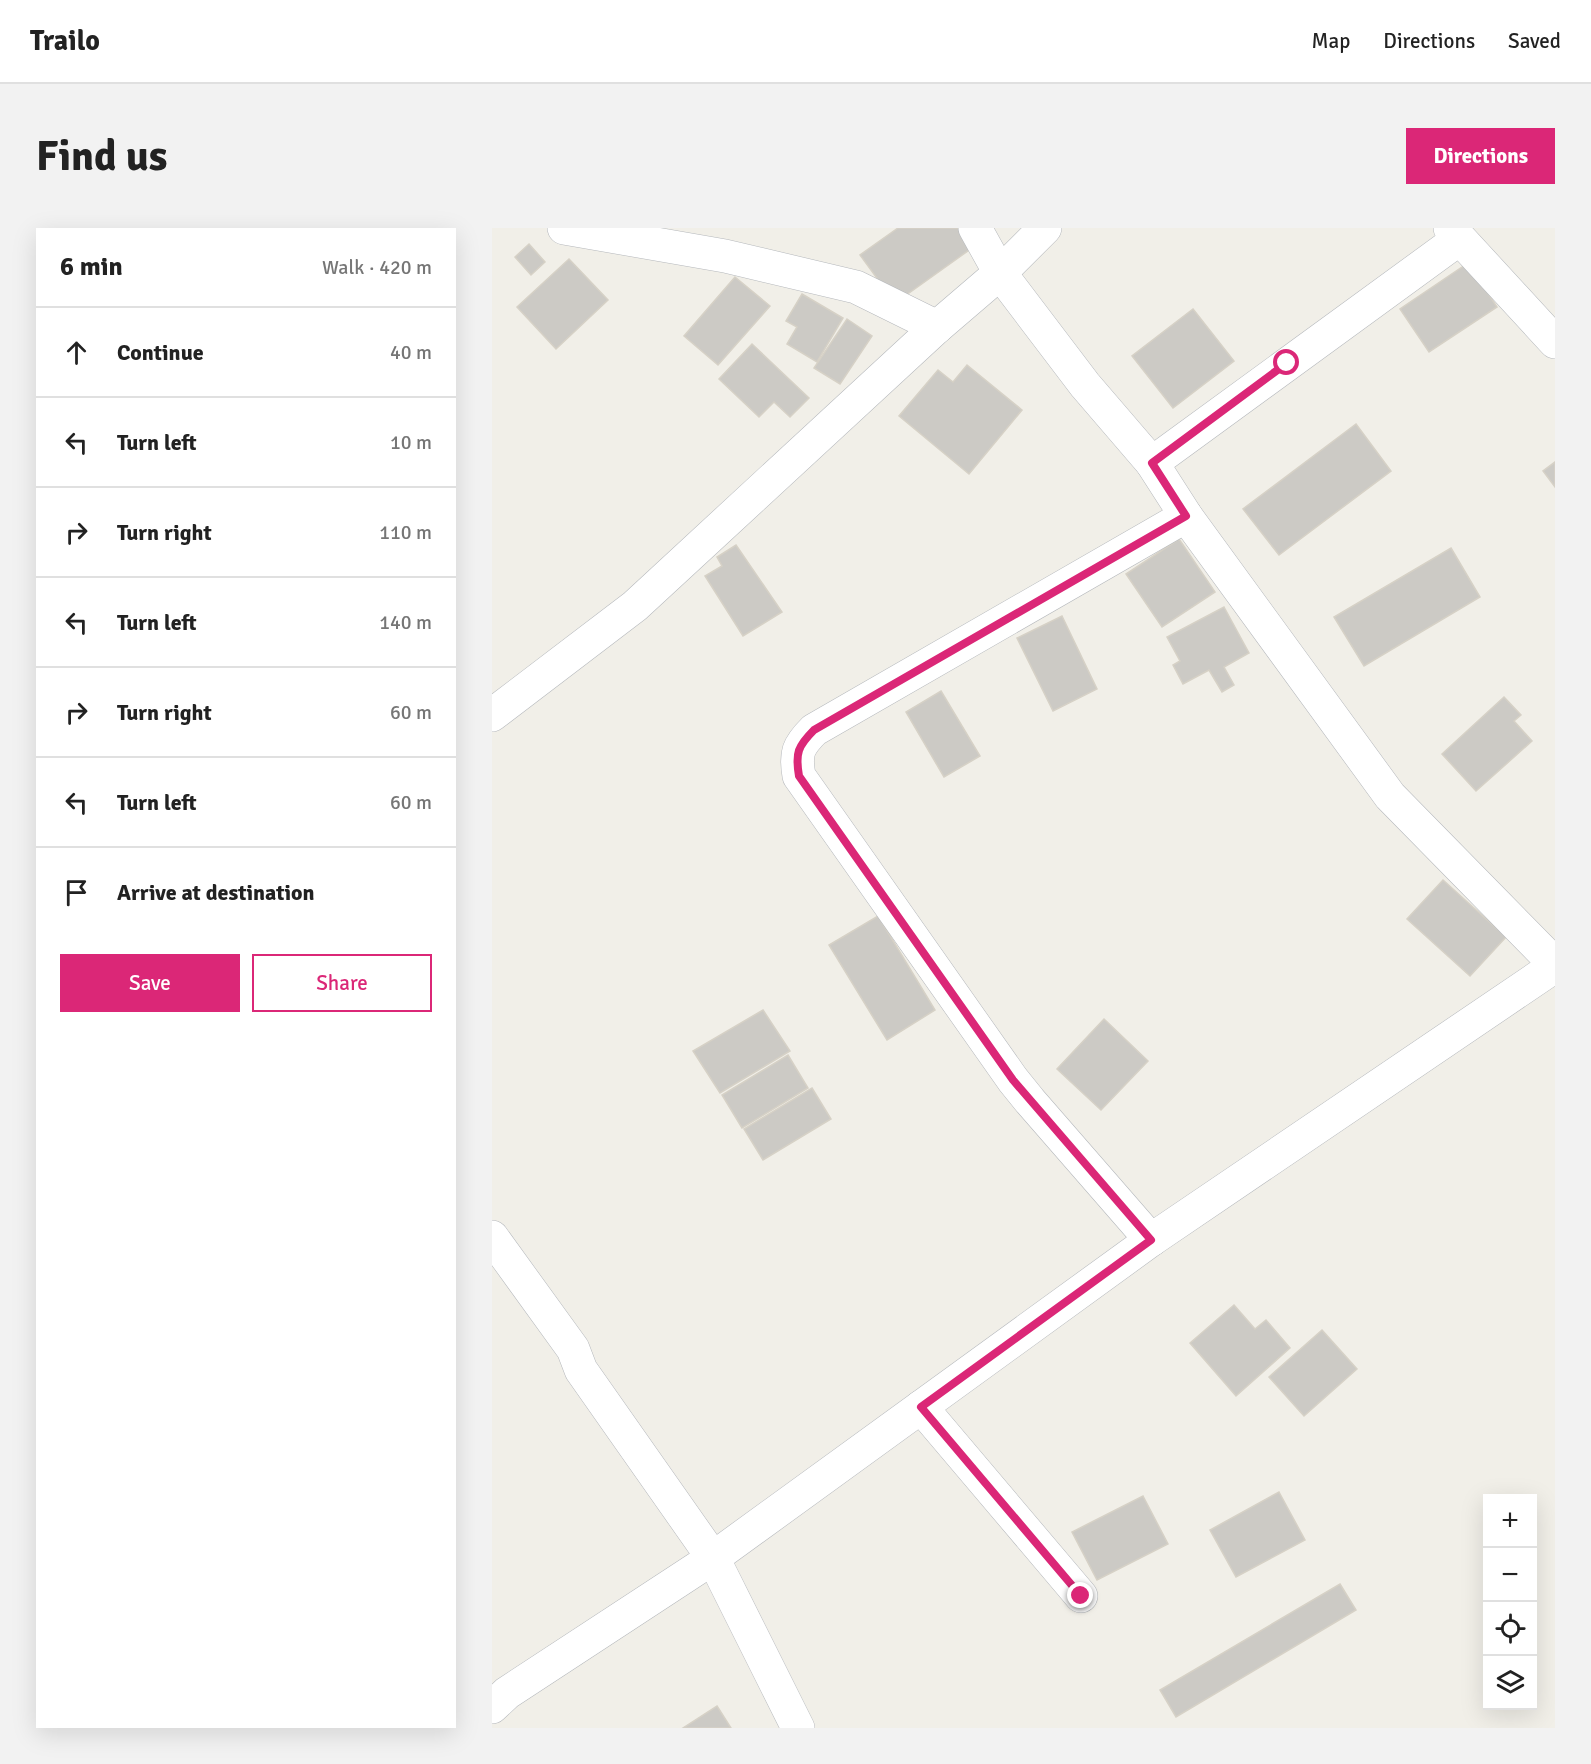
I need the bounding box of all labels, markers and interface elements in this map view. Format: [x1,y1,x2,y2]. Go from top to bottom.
text: Trailo [30,24,100,58]
text: Map [1312,28,1350,54]
text: Directions [1383,28,1475,54]
text: Saved [1508,28,1561,54]
button: Directions [1406,128,1555,184]
text: Find us [36,131,167,182]
text: 6 min [60,251,123,283]
text: Walk · 420 m [322,255,432,280]
icon: ahead [60,336,93,369]
text: Continue [117,339,204,366]
text: 40 m [390,340,432,365]
route start [1273,349,1299,375]
icon: left [60,426,93,459]
text: Turn left [117,429,197,456]
text: 10 m [390,430,432,455]
icon: right [60,516,93,549]
text: Turn right [117,519,212,546]
text: 110 m [379,520,432,545]
icon: left [60,606,93,639]
text: Turn left [117,609,197,636]
text: 140 m [379,610,432,635]
icon: right [60,696,93,729]
text: Turn right [117,699,212,726]
text: 60 m [390,700,432,725]
icon: left [60,786,93,819]
text: Turn left [117,789,197,816]
text: 60 m [390,790,432,815]
icon: arrive [60,876,93,909]
text: Arrive at destination [117,879,314,906]
button: Save [60,954,240,1012]
button: Share [252,954,432,1012]
map controls [1483,1494,1537,1710]
button: + [1483,1494,1537,1548]
button: − [1483,1548,1537,1602]
route end [1067,1582,1093,1608]
button: locate [1483,1602,1537,1656]
button: layers [1483,1656,1537,1710]

